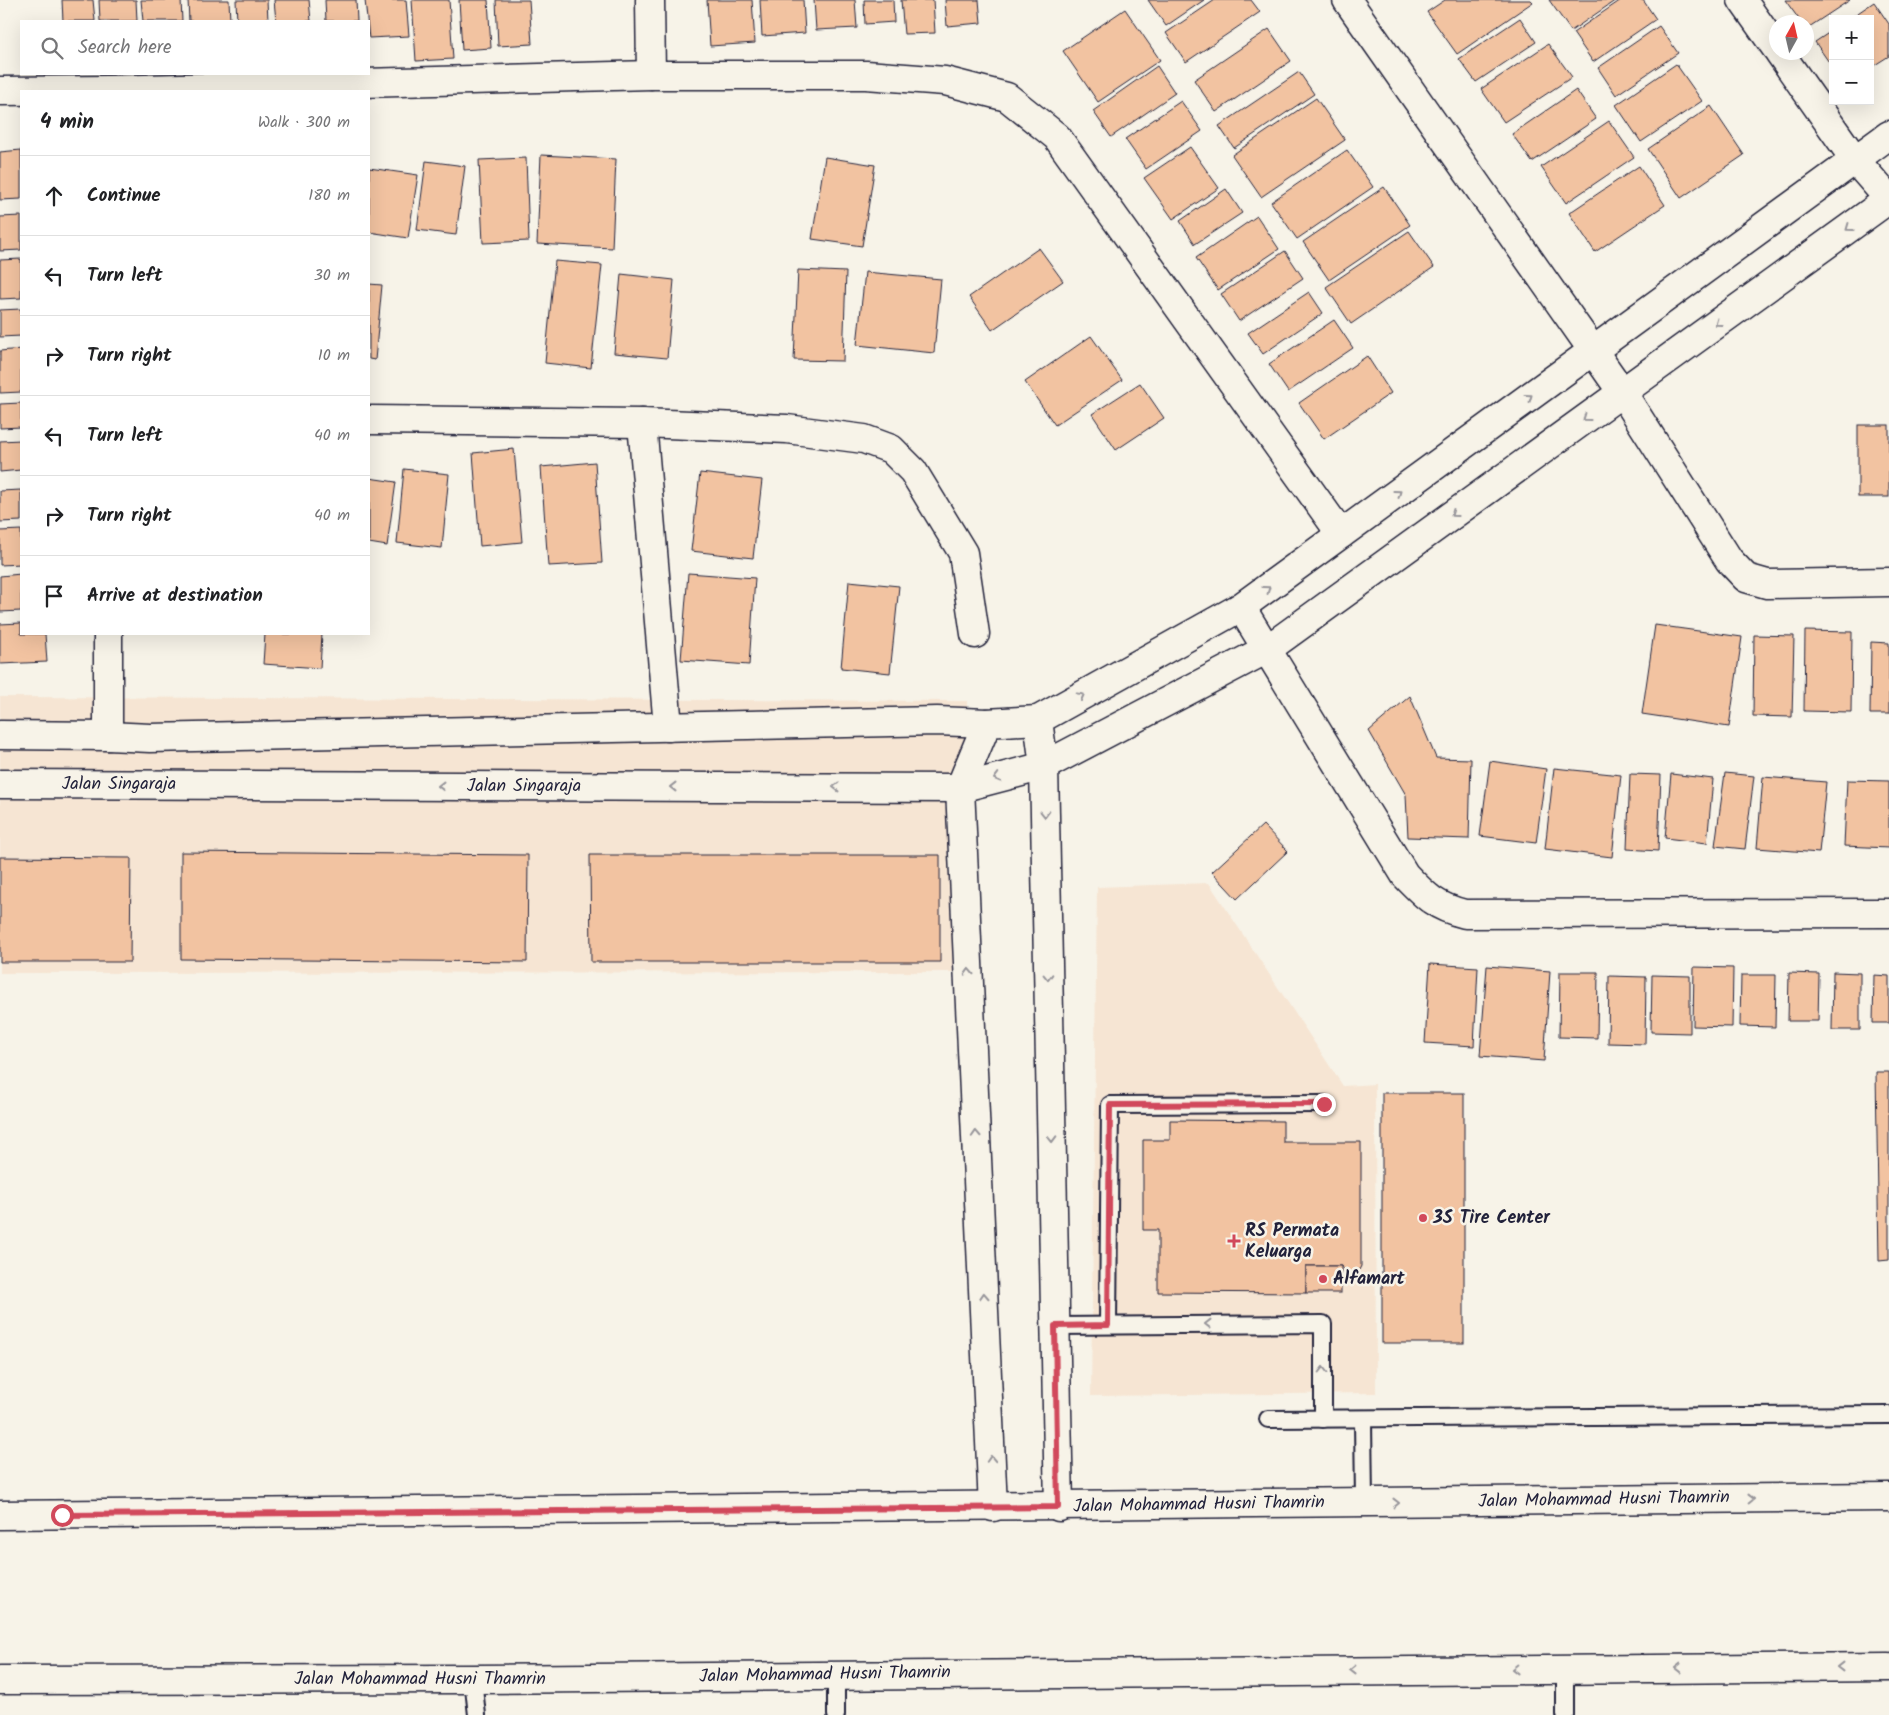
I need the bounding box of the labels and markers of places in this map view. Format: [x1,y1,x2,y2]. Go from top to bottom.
place label: 3S Tire Center [1432,1204,1551,1233]
marker: 3S Tire Center [1417,1212,1429,1224]
place label: RS Permata Keluarga [1245,1217,1339,1267]
marker: RS Permata Keluarga [1227,1234,1241,1248]
place label: Alfamart [1333,1265,1406,1294]
marker: Alfamart [1317,1273,1329,1285]

